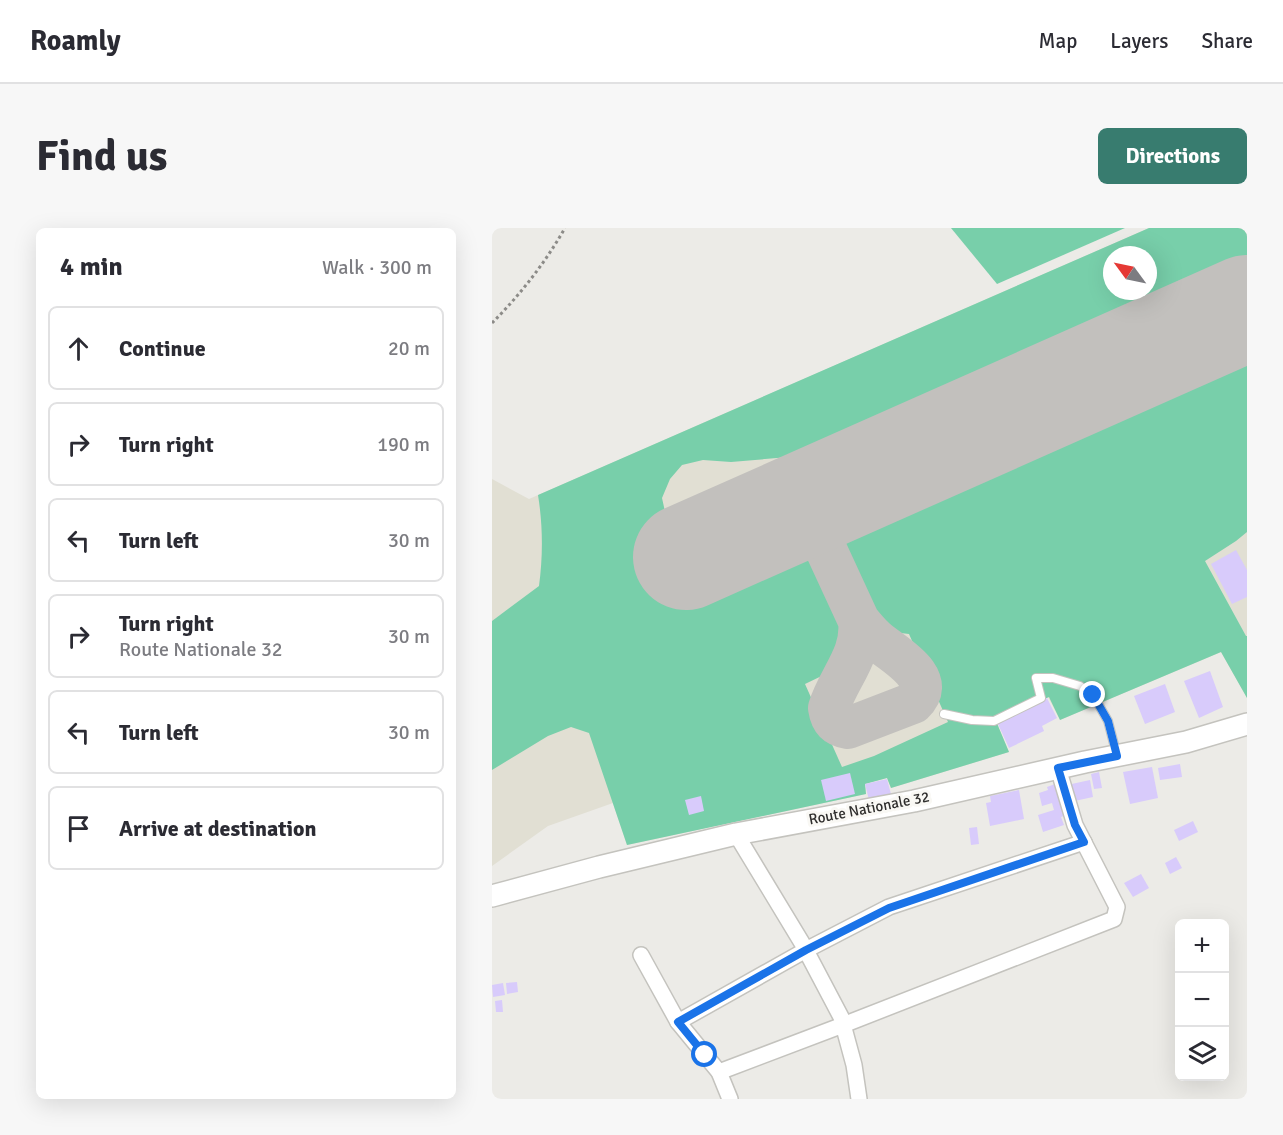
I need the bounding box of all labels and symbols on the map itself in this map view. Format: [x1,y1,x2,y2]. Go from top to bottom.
north arrow [1103,246,1157,300]
route end [1079,681,1105,707]
street label: Route Nationale 32 [807,787,931,829]
route start [691,1041,717,1067]

